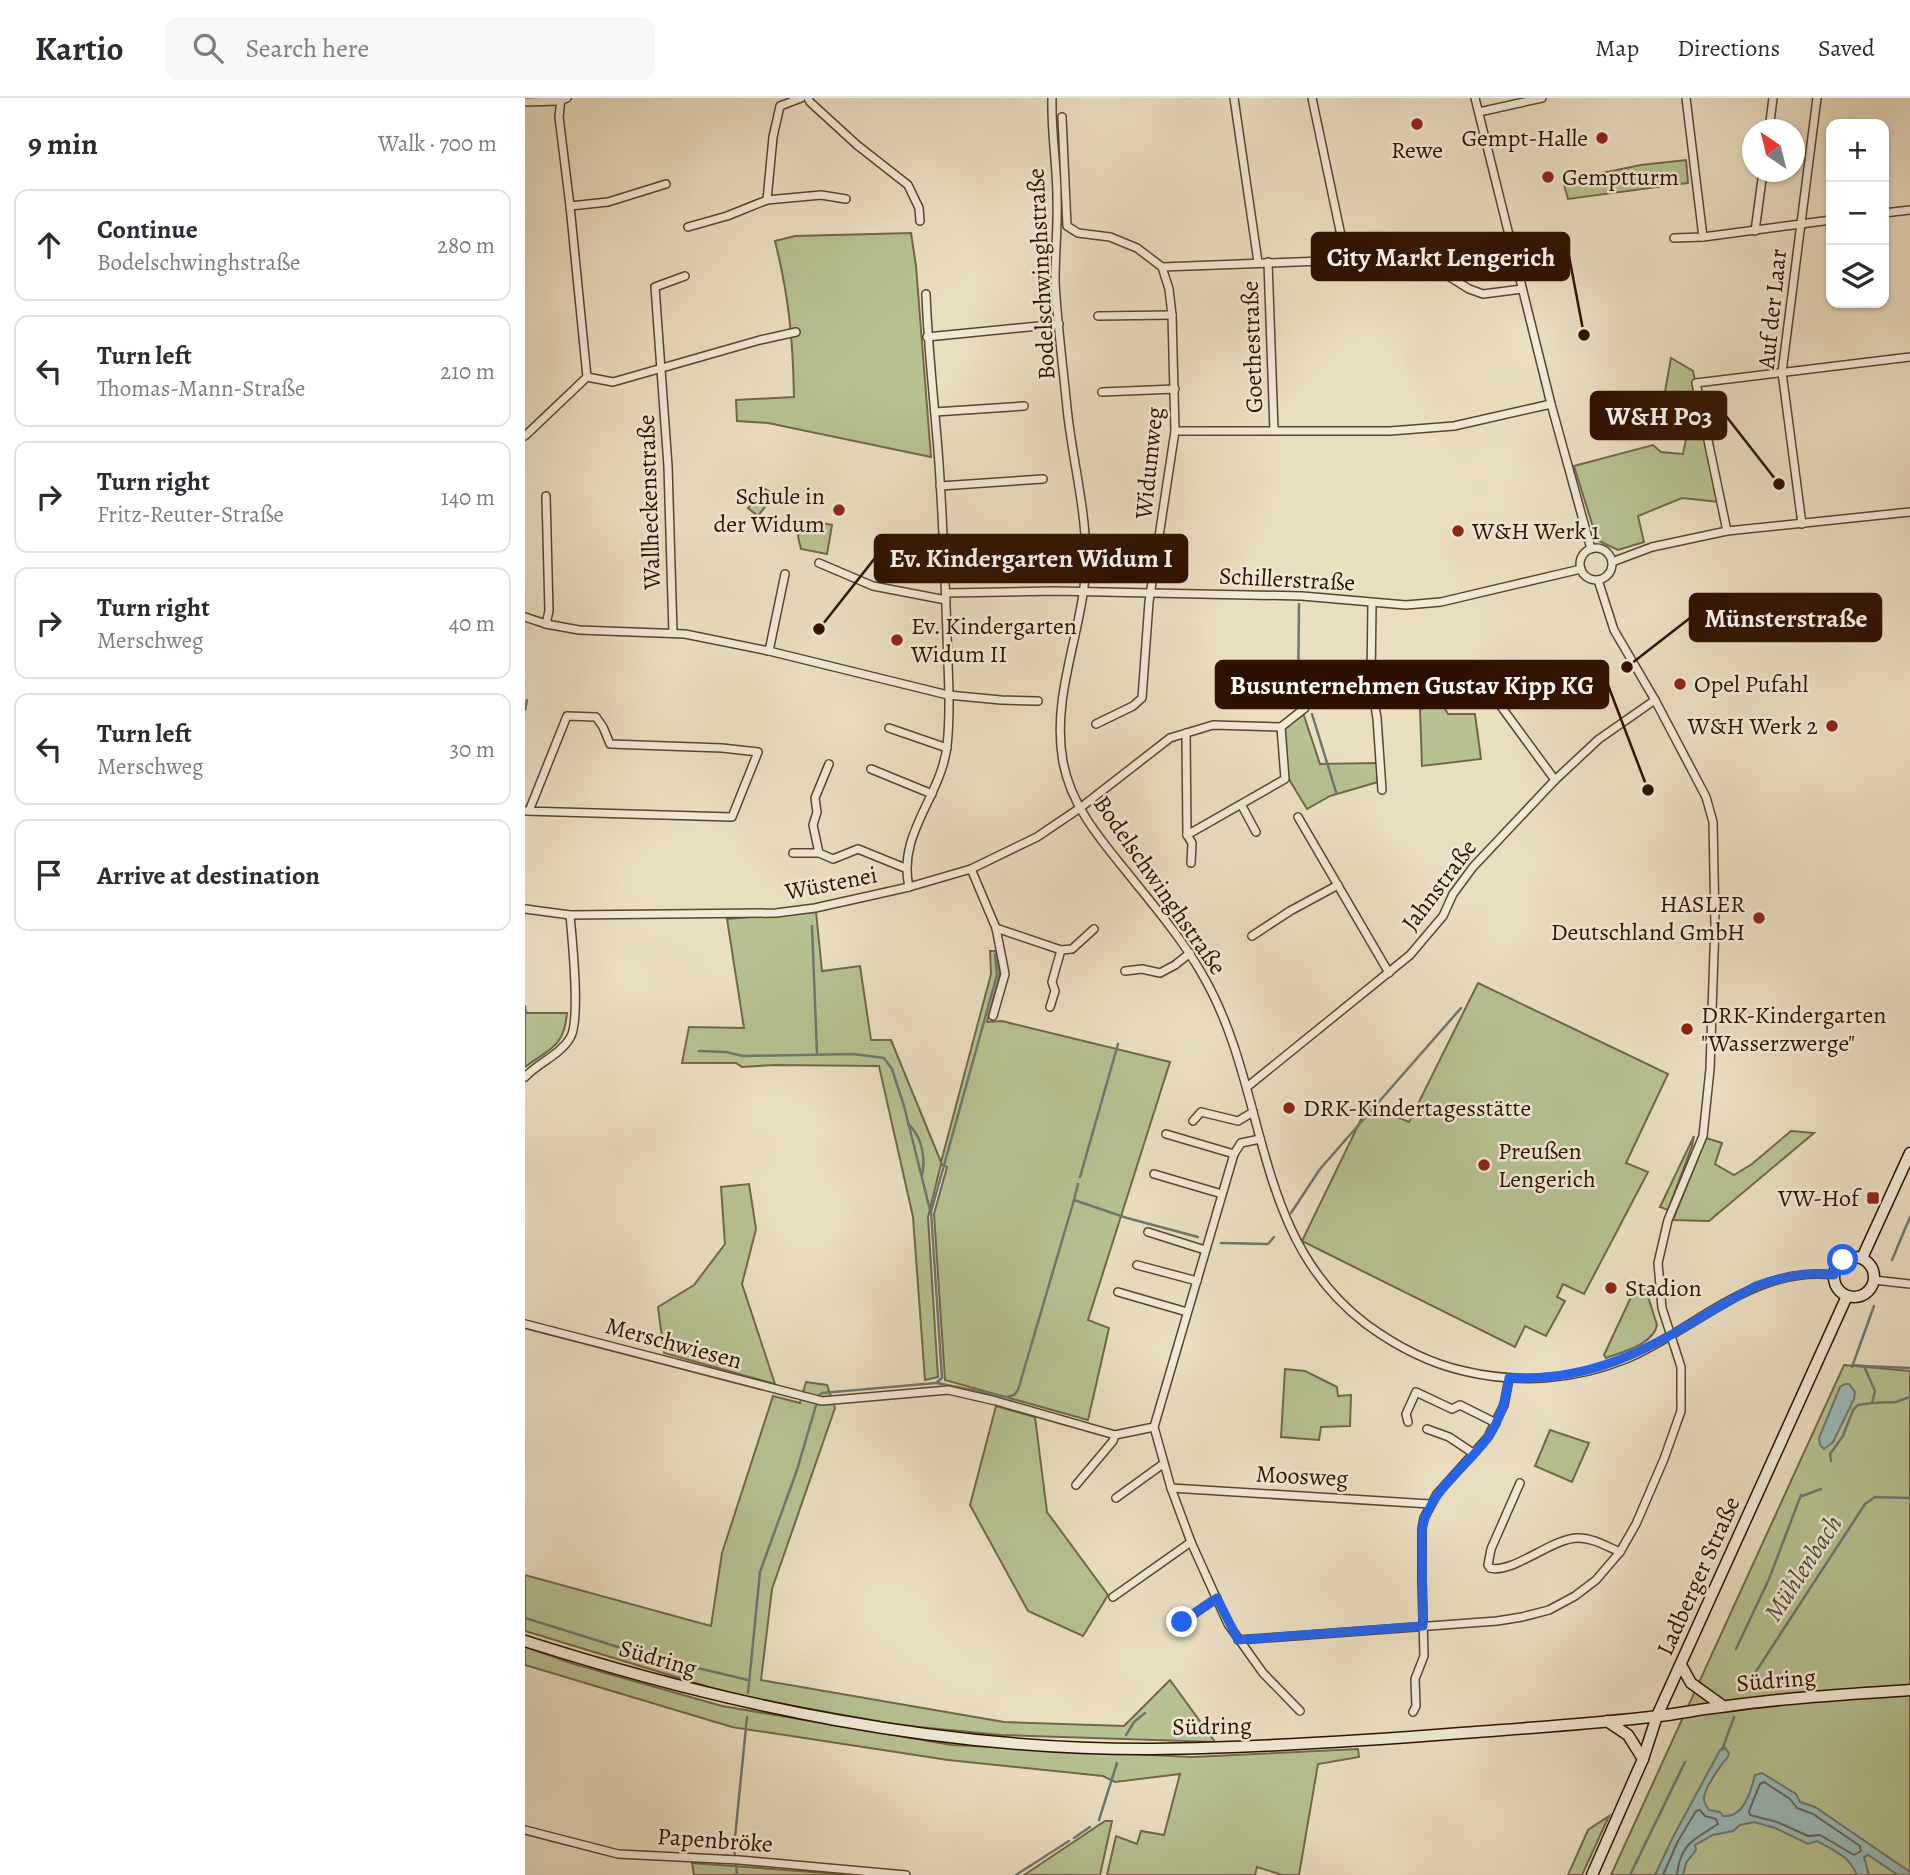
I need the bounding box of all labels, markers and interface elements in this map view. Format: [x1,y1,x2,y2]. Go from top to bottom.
search box [165,17,655,80]
text: Kartio [35,26,123,71]
icon: search [189,29,227,67]
text: Search here [245,31,369,66]
text: Map [1595,32,1639,64]
text: Directions [1677,32,1780,64]
text: Saved [1818,32,1875,64]
marker: Rewe [1409,116,1425,132]
north arrow [1742,119,1805,182]
map controls [1826,119,1889,308]
button: + [1826,119,1889,182]
place label: Gempt-Halle [1461,122,1588,154]
text: 9 min [28,124,98,164]
text: Walk · 700 m [378,128,497,159]
marker: Gempt-Halle [1594,130,1610,146]
place label: Rewe [1391,134,1443,166]
place label: Gemptturm [1562,161,1679,193]
street label: Bodelschwinghstraße [1019,167,1063,381]
marker: Gemptturm [1540,169,1556,185]
button: − [1826,182,1889,245]
text: Continue [97,212,198,247]
icon: ahead [30,226,68,264]
text: 280 m [437,230,495,261]
callout: City Markt Lengerich [1312,233,1569,280]
text: City Markt Lengerich [1327,240,1555,275]
button: layers [1826,245,1889,308]
text: Bodelschwinghstraße [97,247,300,278]
street label: Auf der Laar [1750,247,1794,372]
street label: Goethestraße [1234,280,1270,414]
text: Turn left [97,338,192,373]
icon: left [30,352,68,390]
text: 210 m [440,356,495,387]
text: Thomas-Mann-Straße [97,373,305,404]
callout: W&H P03 [1591,392,1726,439]
text: W&H P03 [1605,399,1712,434]
street label: Widumweg [1127,405,1171,522]
street label: Wallheckenstraße [630,414,668,591]
text: Turn right [97,464,210,499]
icon: right [30,478,68,516]
place label: Schule in der Widum [713,480,825,540]
text: 140 m [441,482,495,513]
text: Fritz-Reuter-Straße [97,499,284,530]
marker: Schule in der Widum [831,502,847,518]
place label: W&H Werk 1 [1471,515,1599,547]
marker: W&H Werk 1 [1450,523,1466,539]
callout: Ev. Kindergarten Widum I [875,535,1187,582]
text: Ev. Kindergarten Widum I [889,541,1173,576]
street label: Schillerstraße [1218,559,1356,599]
text: Turn right [97,590,210,625]
callout: Münsterstraße [1690,594,1881,641]
text: Münsterstraße [1704,601,1868,636]
icon: right [30,604,68,642]
text: 40 m [449,608,495,639]
place label: Ev. Kindergarten Widum II [910,610,1077,670]
text: Merschweg [97,625,203,656]
marker: Ev. Kindergarten Widum II [889,632,905,648]
callout: Busunternehmen Gustav Kipp KG [1216,661,1608,708]
text: Busunternehmen Gustav Kipp KG [1230,668,1594,703]
place label: Opel Pufahl [1694,668,1809,700]
marker: Opel Pufahl [1672,676,1688,692]
place label: W&H Werk 2 [1686,710,1818,742]
text: Turn left [97,716,192,751]
marker: W&H Werk 2 [1824,718,1840,734]
icon: left [30,730,68,768]
text: 30 m [449,734,495,765]
text: Merschweg [97,751,203,782]
street label: Bodelschwinghstraße [1086,789,1234,981]
street label: Jahnstraße [1394,833,1484,937]
icon: arrive [30,856,68,894]
text: Arrive at destination [97,858,320,893]
street label: Wüstenei [781,858,880,908]
place label: HASLER Deutschland GmbH [1551,888,1745,948]
marker: HASLER Deutschland GmbH [1751,910,1767,926]
place label: DRK-Kindergarten "Wasserzwerge" [1701,999,1886,1059]
marker: DRK-Kindergarten "Wasserzwerge" [1679,1021,1695,1037]
place label: DRK-Kindertagesstätte [1303,1092,1531,1124]
marker: DRK-Kindertagesstätte [1281,1100,1297,1116]
place label: Preußen Lengerich [1498,1135,1596,1195]
marker: Preußen Lengerich [1476,1157,1492,1173]
place label: VW-Hof [1777,1182,1862,1214]
marker: VW-Hof [1865,1190,1881,1206]
route start [1827,1244,1858,1275]
place label: Stadion [1625,1272,1702,1304]
marker: Stadion [1603,1280,1619,1296]
street label: Merschwiesen [602,1309,746,1377]
street label: Moosweg [1255,1458,1349,1494]
street label: Ladberger Straße [1649,1491,1747,1661]
water label: Mühlenbach [1756,1508,1850,1628]
route end [1166,1606,1197,1637]
street label: Südring [615,1632,701,1684]
street label: Südring [1735,1661,1817,1699]
street label: Südring [1172,1709,1252,1743]
street label: Papenbröke [656,1820,774,1860]

